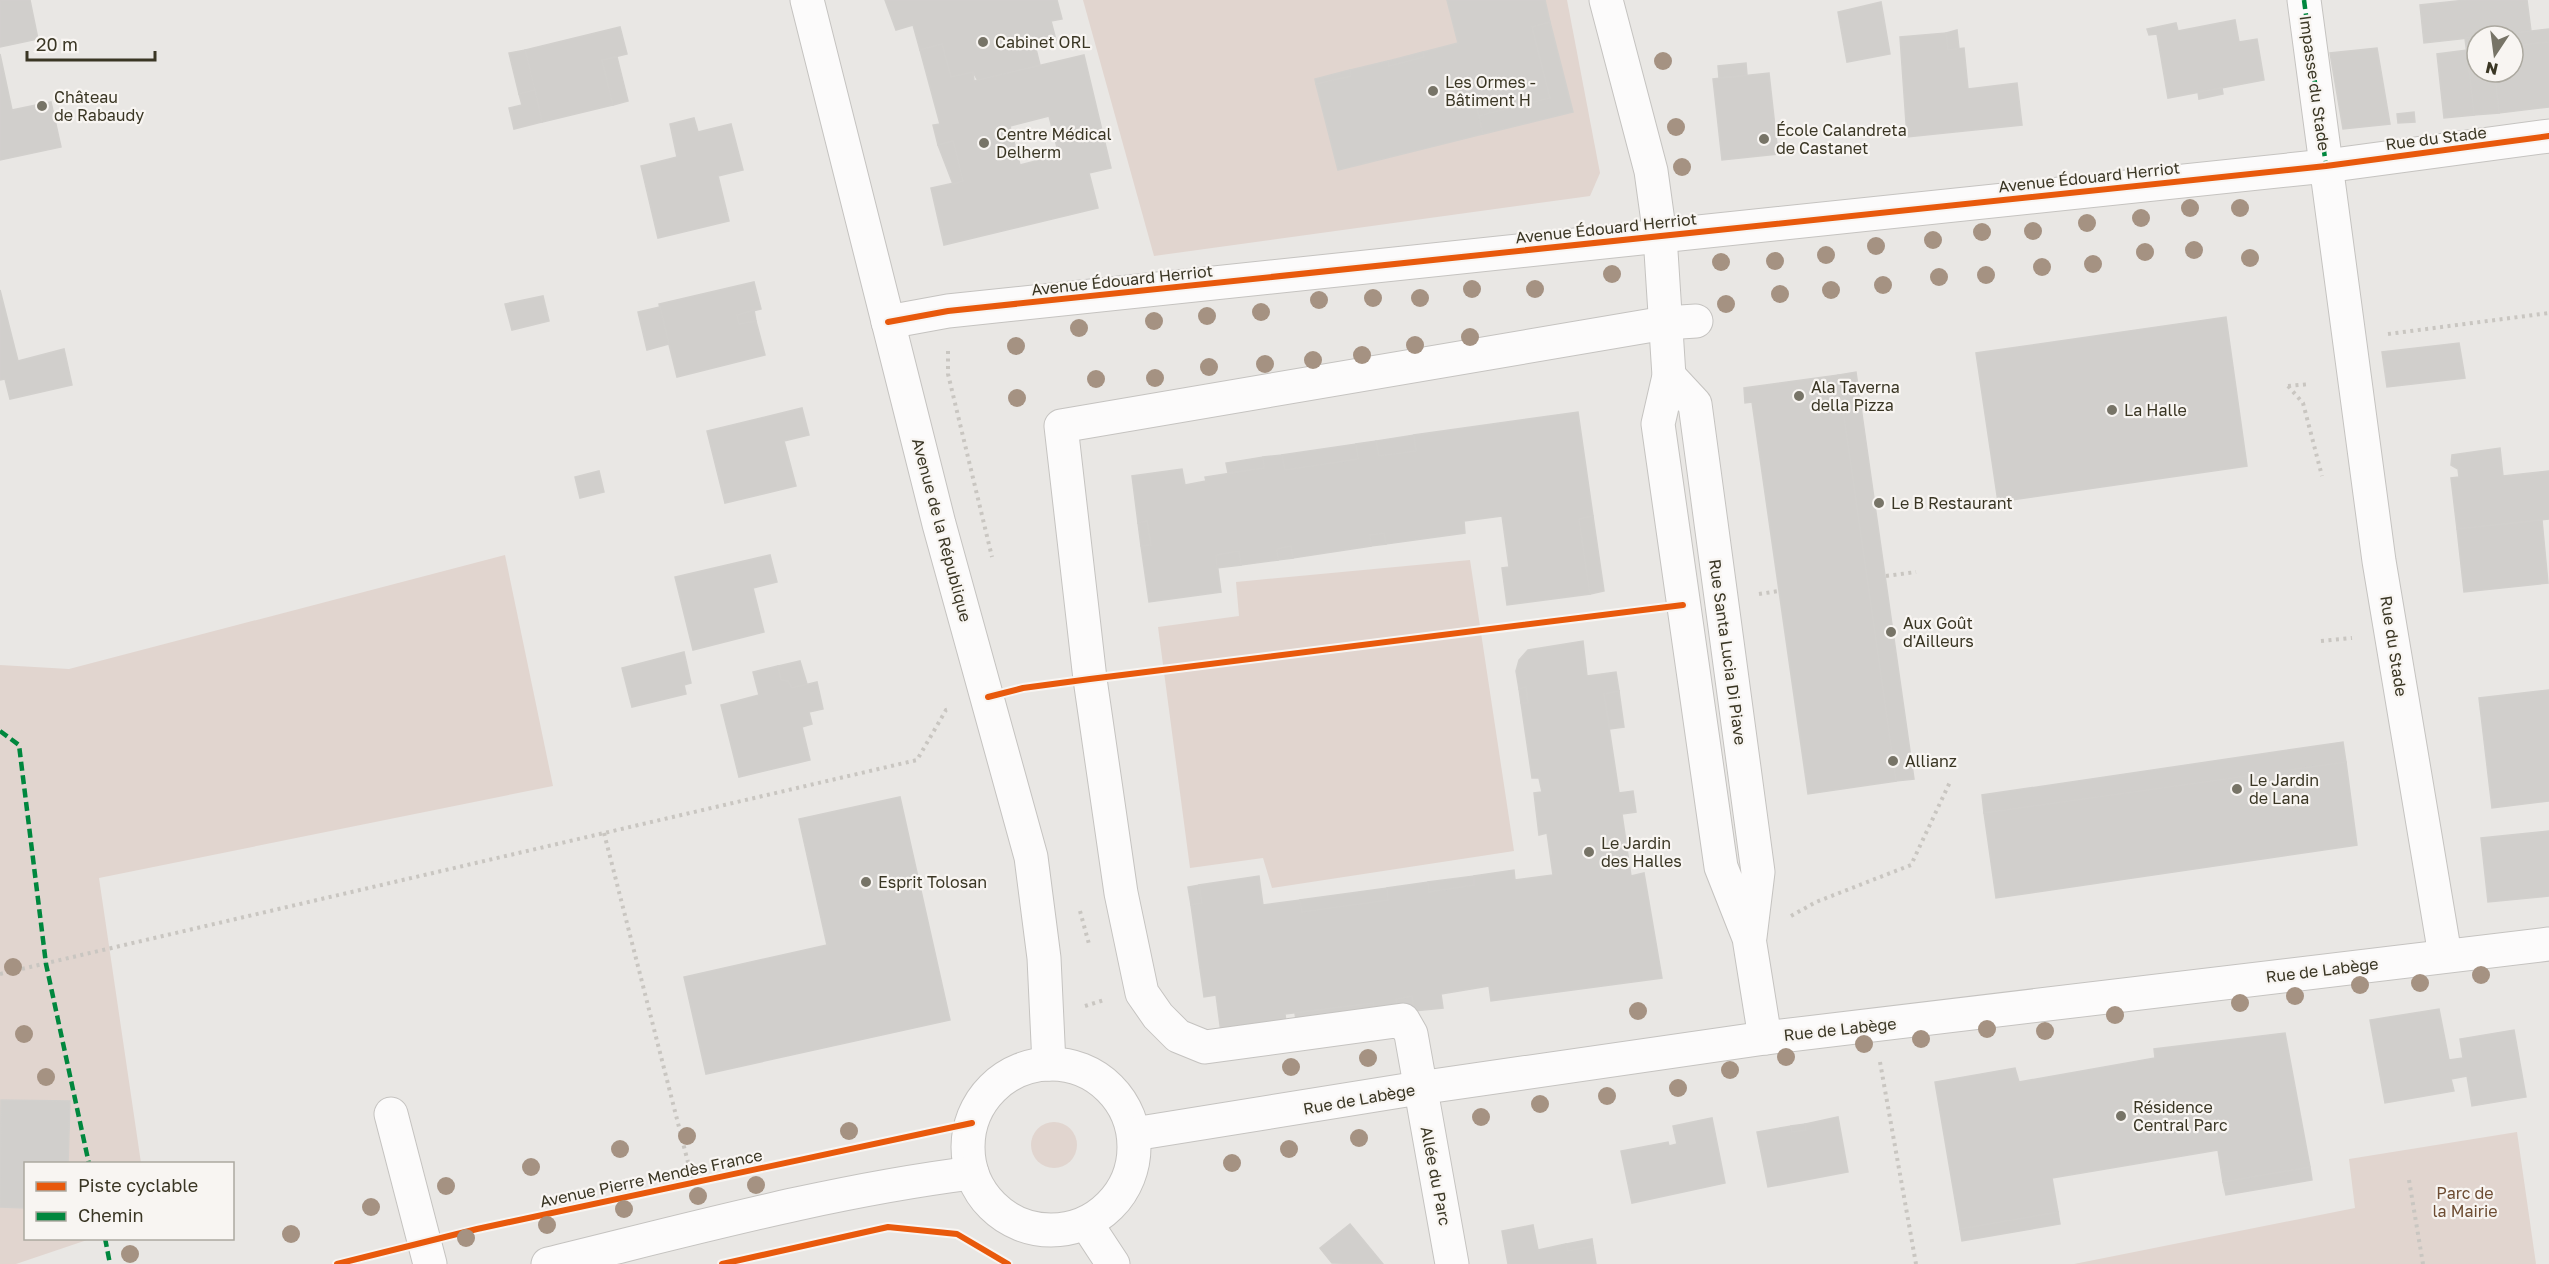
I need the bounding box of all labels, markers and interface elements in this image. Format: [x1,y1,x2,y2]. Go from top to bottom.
street label: Impasse du Stade [2296,14,2334,152]
scale bar [27,24,154,62]
north arrow [2465,24,2525,84]
place label: Cabinet ORL [995,32,1090,52]
text: 20 m [36,33,78,55]
marker: Cabinet ORL [976,35,990,49]
text: N [2483,58,2500,80]
place label: Les Ormes - Bâtiment H [1445,72,1536,110]
marker: Les Ormes - Bâtiment H [1426,84,1440,98]
place label: Château de Rabaudy [54,87,144,125]
marker: Château de Rabaudy [35,99,49,113]
place label: École Calandreta de Castanet [1776,120,1907,158]
street label: Rue du Stade [2384,122,2488,154]
place label: Centre Médical Delherm [996,124,1112,162]
marker: École Calandreta de Castanet [1757,132,1771,146]
marker: Centre Médical Delherm [977,136,991,150]
street label: Avenue Édouard Herriot [1997,158,2181,196]
street label: Avenue Édouard Herriot [1514,209,1698,247]
street label: Avenue Édouard Herriot [1030,261,1214,299]
place label: Ala Taverna della Pizza [1811,377,1900,415]
marker: Ala Taverna della Pizza [1792,389,1806,403]
place label: La Halle [2124,400,2187,420]
marker: La Halle [2105,403,2119,417]
street label: Avenue de la République [908,436,976,624]
place label: Le B Restaurant [1891,493,2013,513]
marker: Le B Restaurant [1872,496,1886,510]
street label: Rue Santa Lucia Di Piave [1705,558,1751,746]
street label: Rue du Stade [2376,594,2412,698]
place label: Aux Goût d'Ailleurs [1903,613,1974,651]
marker: Aux Goût d'Ailleurs [1884,625,1898,639]
place label: Allianz [1905,751,1957,771]
marker: Allianz [1886,754,1900,768]
place label: Le Jardin de Lana [2249,770,2319,808]
marker: Le Jardin de Lana [2230,782,2244,796]
place label: Le Jardin des Halles [1601,833,1682,871]
marker: Le Jardin des Halles [1582,845,1596,859]
place label: Esprit Tolosan [878,872,987,892]
marker: Esprit Tolosan [859,875,873,889]
street label: Rue de Labège [2265,953,2379,987]
street label: Rue de Labège [1783,1013,1897,1045]
street label: Rue de Labège [1302,1079,1416,1119]
place label: Résidence Central Parc [2133,1097,2228,1135]
marker: Résidence Central Parc [2114,1109,2128,1123]
street label: Allée du Parc [1417,1125,1455,1228]
street label: Avenue Pierre Mendès France [538,1145,764,1211]
legend [24,1162,234,1240]
text: Piste cyclable [78,1174,198,1196]
park label: Parc de la Mairie [2432,1183,2498,1221]
text: Chemin [78,1204,144,1226]

